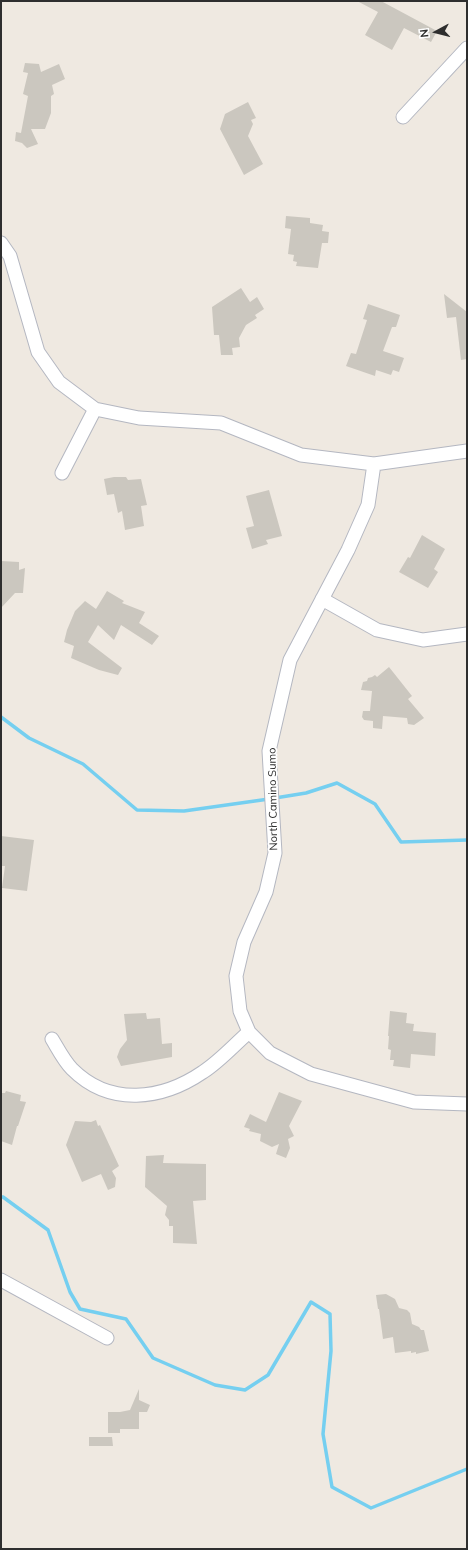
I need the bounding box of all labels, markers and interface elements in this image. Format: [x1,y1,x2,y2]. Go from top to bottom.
north arrow [416,12,456,52]
text: N [417,28,432,38]
street label: North Camino Sumo [266,747,280,851]

